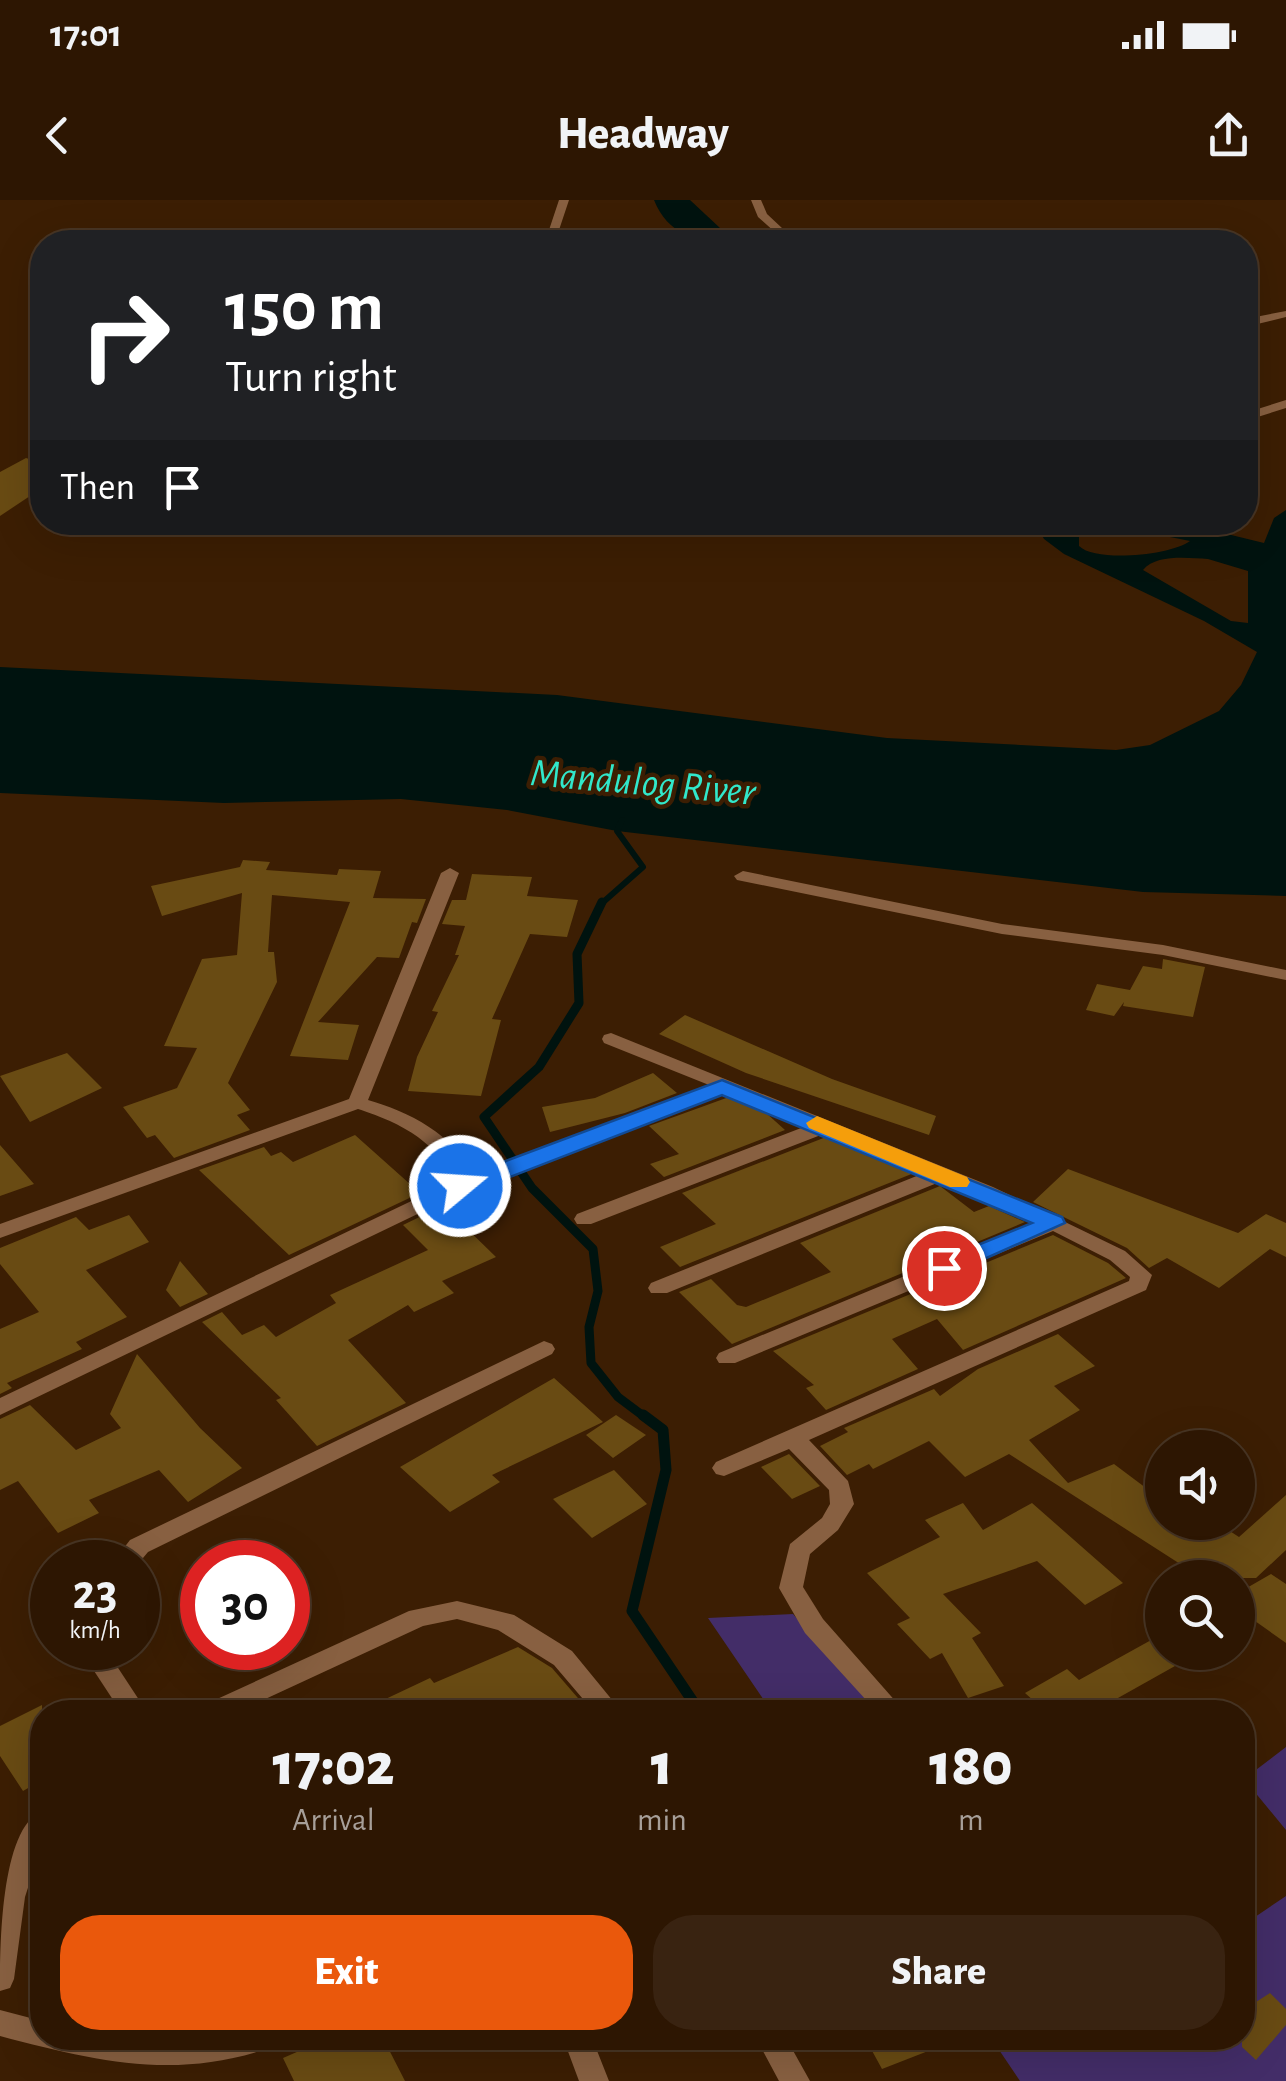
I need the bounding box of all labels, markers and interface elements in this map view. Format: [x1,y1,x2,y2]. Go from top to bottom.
text: 17:01 [50,16,122,54]
icon: back [30,108,85,163]
icon: share [1201,108,1256,163]
text: Headway [557,112,729,157]
icon: right [60,270,190,400]
text: 150 m [225,273,384,343]
text: Turn right [225,355,397,400]
icon: arrive [155,460,210,515]
text: Then [60,469,135,507]
water label: Mandulog River [529,753,758,813]
position arrow [408,1134,512,1238]
pin [902,1226,987,1311]
icon: arrive [917,1241,972,1296]
map controls [1145,1430,1255,1670]
button: sound [1145,1430,1255,1540]
speed limit sign: 30 [180,1540,310,1670]
button: search [1145,1560,1255,1670]
text: 23 [72,1568,118,1618]
text: km/h [69,1618,121,1643]
text: 17:02 [272,1736,394,1796]
text: 1 [651,1736,673,1796]
text: 180 [929,1736,1013,1796]
text: Arrival [292,1804,375,1836]
text: min [637,1804,687,1836]
text: m [958,1804,984,1836]
button: Exit [60,1915,633,2030]
button: Share [653,1915,1225,2030]

